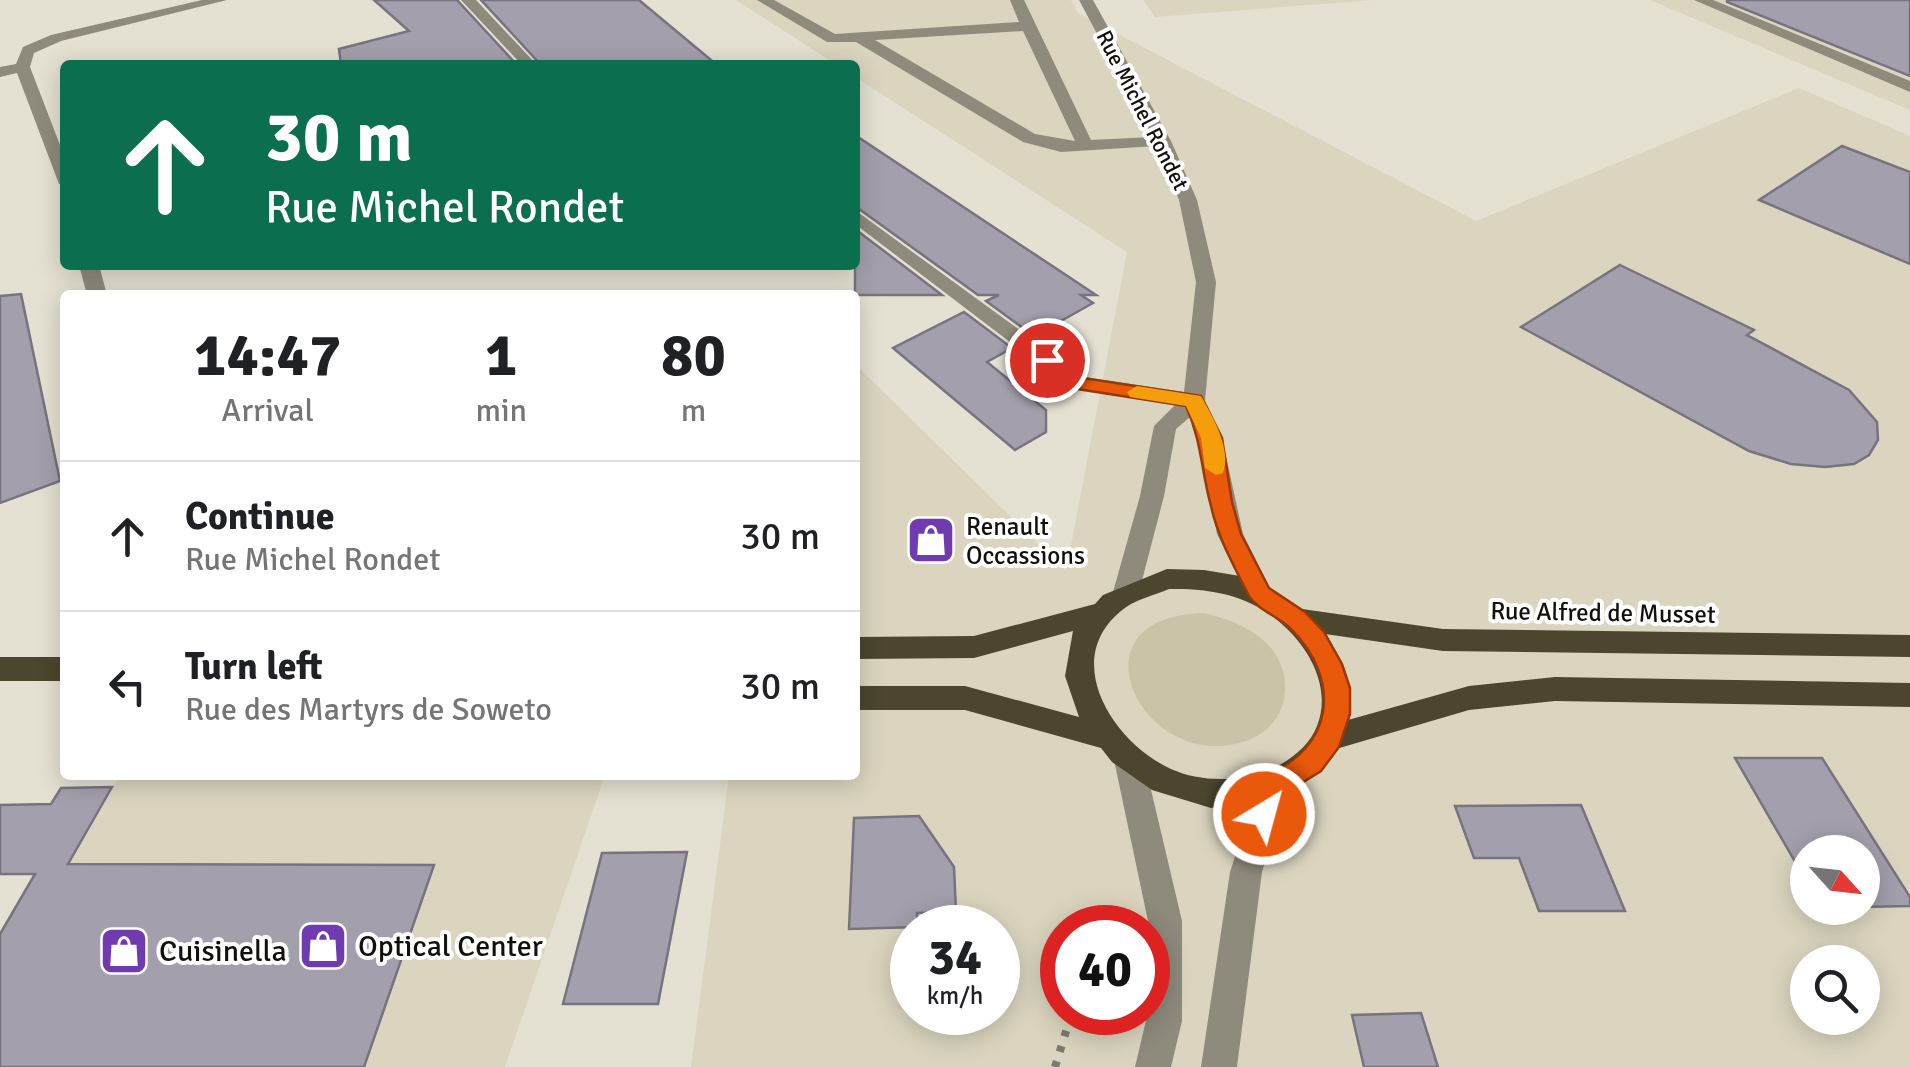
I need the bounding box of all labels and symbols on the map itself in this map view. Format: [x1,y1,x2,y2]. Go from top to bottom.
street label: Rue Michel Rondet [1091,26,1195,195]
pin [1005,318,1090,403]
place label: Renault Occassions [966,511,1085,571]
shop icon: Renault Occassions [905,514,957,566]
street label: Rue Alfred de Musset [1490,595,1716,630]
position arrow [1212,762,1316,866]
north arrow [1790,835,1880,925]
speed limit sign: 40 [1040,905,1170,1035]
shop icon: Optical Center [297,920,349,972]
shop icon: Cuisinella [98,925,150,977]
place label: Optical Center [358,928,543,965]
place label: Cuisinella [159,933,287,970]

